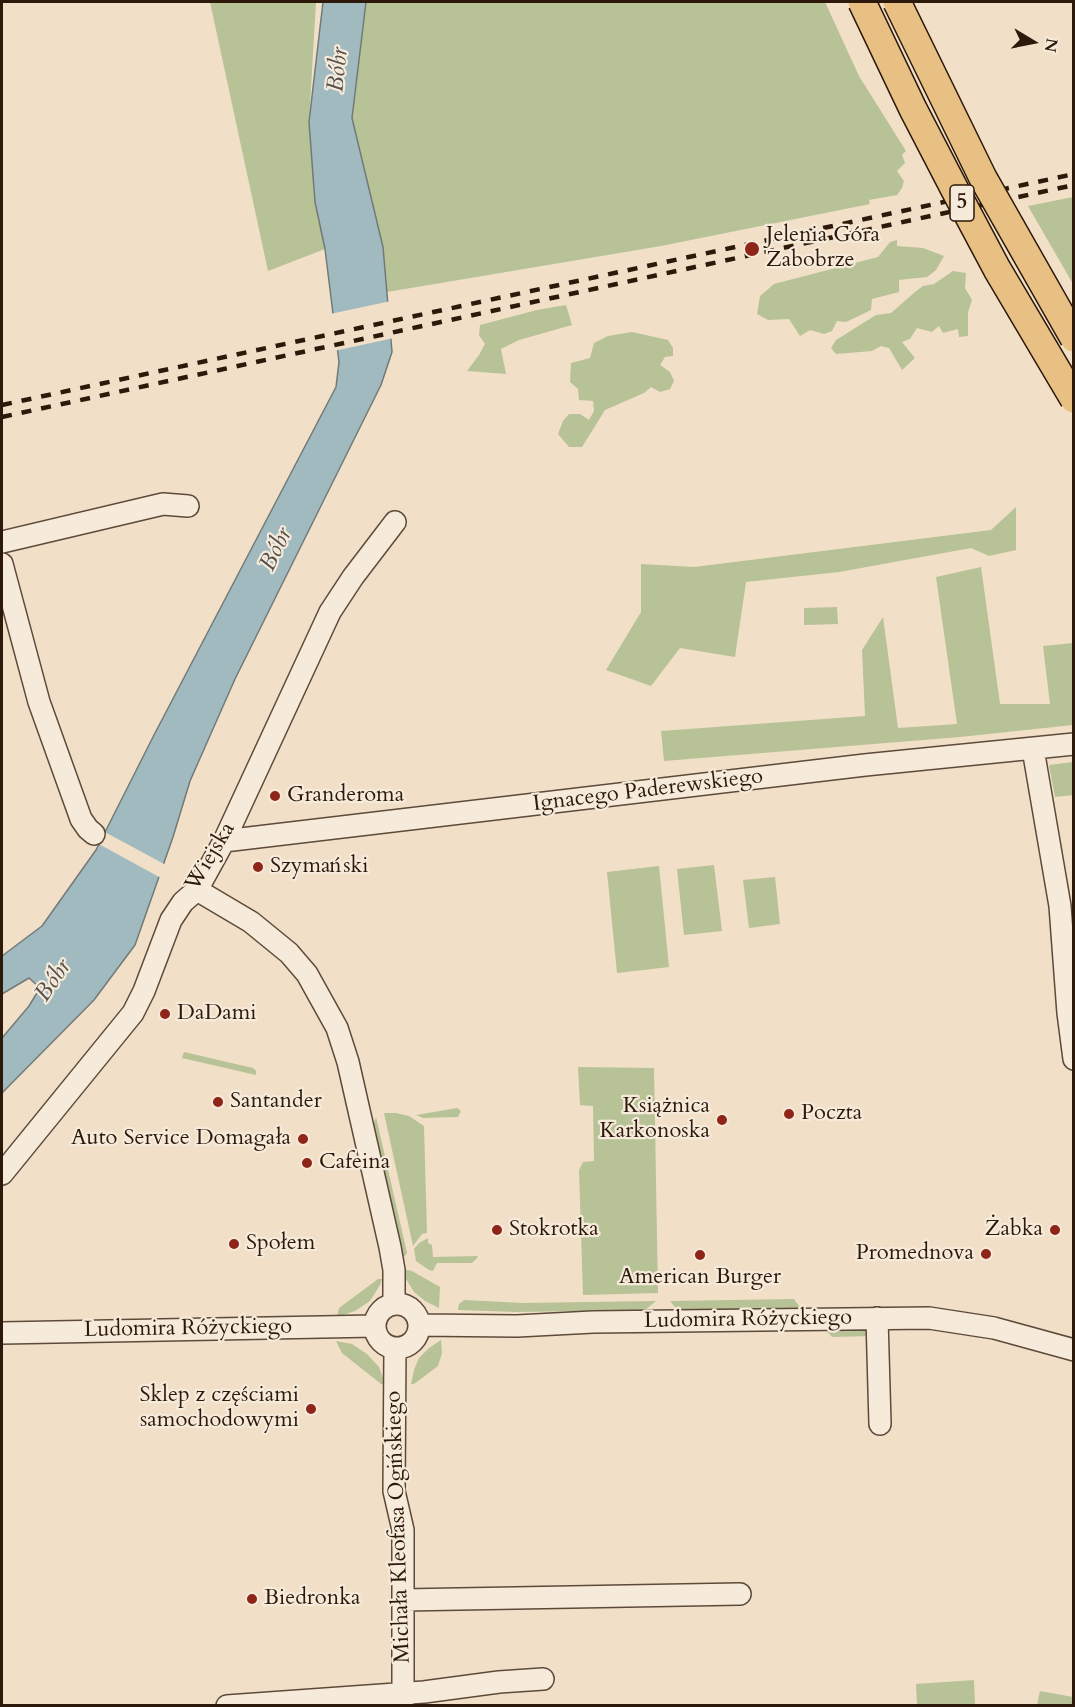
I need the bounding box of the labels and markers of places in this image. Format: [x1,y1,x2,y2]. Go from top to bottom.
place label: Jelenia Góra Zabobrze [766,223,880,274]
marker: Jelenia Góra Zabobrze [743,240,761,258]
place label: Granderoma [287,783,404,809]
marker: Granderoma [268,789,282,803]
place label: Szymański [270,854,368,880]
marker: Szymański [251,860,265,874]
place label: DaDami [177,1001,257,1027]
marker: DaDami [158,1007,172,1021]
place label: Santander [230,1089,322,1115]
place label: Książnica Karkonoska [599,1094,710,1146]
marker: Santander [211,1095,225,1109]
place label: Poczta [801,1101,862,1127]
marker: Poczta [782,1107,796,1121]
marker: Książnica Karkonoska [715,1113,729,1127]
place label: Auto Service Domagała [71,1126,291,1152]
marker: Auto Service Domagała [296,1132,310,1146]
place label: Cafeina [319,1150,390,1176]
marker: Cafeina [300,1156,314,1170]
place label: Stokrotka [509,1217,599,1243]
place label: Żabka [985,1217,1043,1243]
marker: Stokrotka [490,1223,504,1237]
marker: Żabka [1048,1223,1062,1237]
place label: Społem [246,1231,315,1257]
marker: Społem [227,1237,241,1251]
place label: Promednova [856,1241,974,1267]
marker: Promednova [979,1247,993,1261]
marker: American Burger [693,1248,707,1262]
place label: American Burger [619,1265,781,1291]
place label: Sklep z częściami samochodowymi [140,1383,299,1434]
marker: Sklep z częściami samochodowymi [304,1402,318,1416]
place label: Biedronka [264,1586,361,1612]
marker: Biedronka [245,1592,259,1606]

